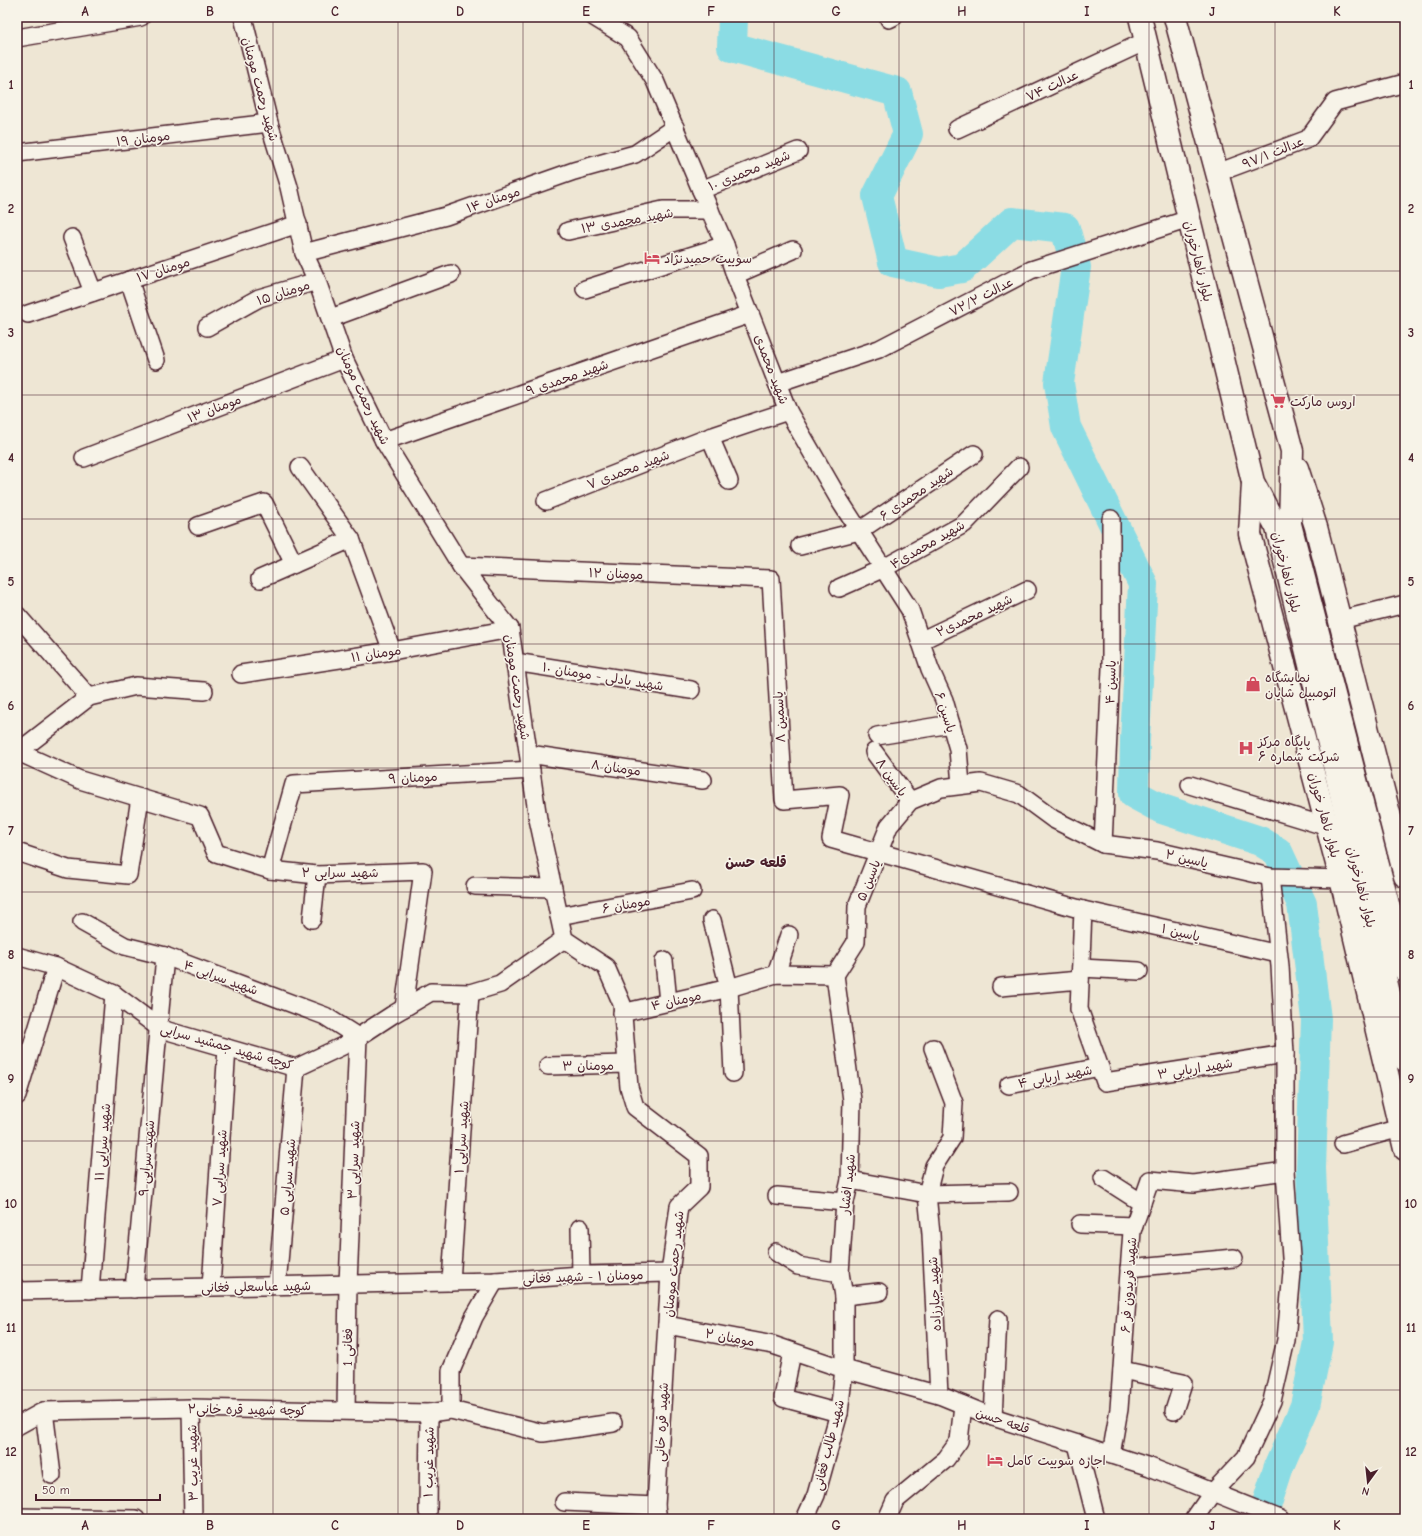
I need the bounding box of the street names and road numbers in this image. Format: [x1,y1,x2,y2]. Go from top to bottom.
street label: شهید رحمت مومنان [238,35,282,143]
street label: عدالت ۷۴ [1023,67,1081,104]
street label: مومنان ۱۹ [115,128,171,150]
street label: ۹۷/۱ عدالت [1240,133,1306,172]
street label: ۱۰ شهید محمدی [706,147,793,195]
street label: مومنان ۱۴ [464,183,522,217]
street label: ۱۳ شهید محمدی [580,205,675,237]
street label: بلوار ناهارخوران [1180,219,1216,303]
street label: مومنان ۱۷ [135,254,192,286]
street label: عدالت ۷۲/۲ [947,274,1016,319]
street label: مومنان ۱۵ [255,277,312,309]
street label: شهید محمدی [750,332,792,407]
street label: شهید رحمت مومنان [333,344,393,447]
street label: ۹ شهید محمدی [524,356,611,400]
street label: مومنان ۱۳ [185,391,244,427]
street label: شهید محمدی ۷ [585,447,672,493]
street label: ۶ شهید محمدی [876,463,957,524]
street label: شهید محمدی۴ [887,517,968,573]
street label: بلوار ناهارخوران [1268,530,1304,614]
street label: مومنان ۱۲ [588,565,644,583]
street label: شهید محمدی۲ [934,591,1015,641]
street label: شهید رحمت مومنان [501,633,533,741]
street label: مومنان ۱۱ [350,642,402,666]
street label: شهید بادلی - مومنان ۱۰ [541,659,665,695]
street label: یاسین ۴ [1102,660,1120,704]
street label: یاسین ۶ [931,690,959,735]
street label: یاسمین ۸ [771,691,789,743]
street label: یاسین ۸ [872,755,910,800]
street label: مومنان ۸ [590,757,642,779]
street label: مومنان ۹ [388,769,438,787]
street label: بلوار ناهار خوران [1305,771,1343,860]
street label: بلوار ناهارخوران [1343,845,1379,929]
street label: یاسین ۲ [1164,846,1210,872]
street label: یاسین ۵ [853,857,884,903]
street label: شهید سرایی ۲ [301,865,379,882]
street label: مومنان ۶ [601,893,652,917]
street label: یاسین ۱ [1160,921,1202,945]
street label: شهید سرایی ۴ [181,957,260,1000]
street label: ۴ مومنان [650,987,703,1014]
street label: کوچه شهید جمشید سرایی [158,1020,295,1075]
street label: شهید اربابی ۳ [1156,1055,1234,1084]
street label: مومنان ۳ [562,1058,614,1074]
street label: شهید اربابی ۴ [1017,1062,1094,1093]
street label: شهید سرایی ۱ [451,1100,474,1174]
street label: شهید سرایی ۱۱ [92,1103,115,1182]
street label: شهید سرایی ۹ [136,1119,159,1197]
street label: شهید سرایی ۳ [345,1120,364,1200]
street label: شهید سرایی ۷ [209,1129,232,1207]
street label: شهید سرایی ۵ [277,1138,300,1216]
street label: شهید افشار [837,1153,859,1216]
street label: شهید رحمت مومنان [660,1210,688,1318]
street label: شهید فریدون فر ۶ [1118,1237,1140,1334]
street label: شهید جبارزاده [925,1256,945,1332]
street label: مومنان ۱ - شهید فغانی [522,1267,644,1288]
street label: شهید عباسعلی فغانی [201,1278,311,1297]
street label: ۲ مومنان [704,1326,756,1350]
street label: فغانی 1 [340,1328,357,1366]
street label: شهید قره خانی [652,1382,673,1462]
street label: شهید طالب فغانی [810,1398,849,1493]
street label: کوچه شهید قره خانی۲ [187,1401,307,1420]
street label: قلعه حسن [974,1404,1032,1437]
street label: ۳ شهید غریب [184,1424,202,1501]
street label: ۱ شهید غریب [420,1426,438,1498]

